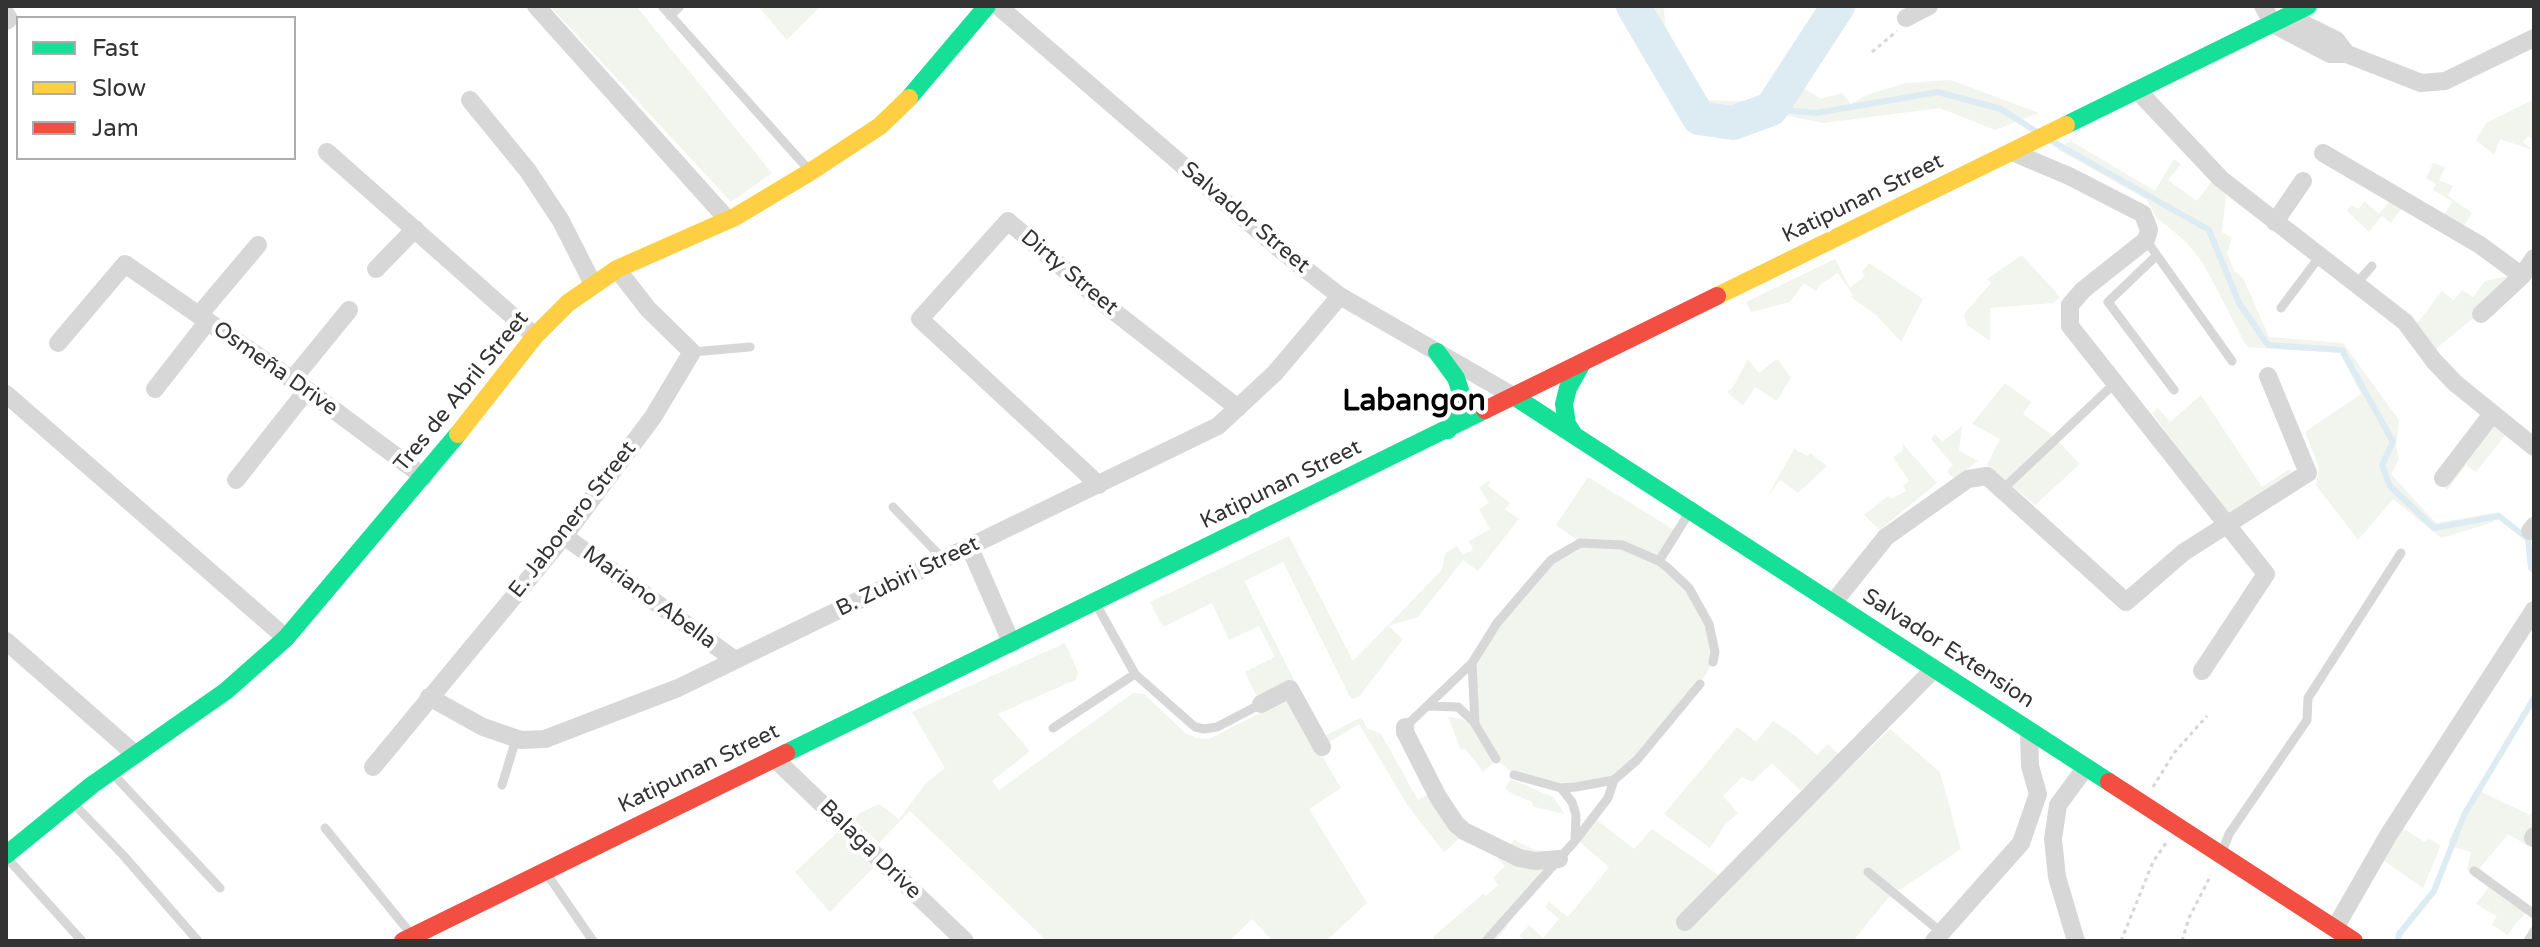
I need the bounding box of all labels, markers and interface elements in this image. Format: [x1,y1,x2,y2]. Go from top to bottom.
legend [16,16,296,160]
text: Fast [92,34,139,63]
text: Slow [92,74,146,103]
text: Jam [92,114,139,143]
street label: Katipunan Street [1778,149,1948,249]
street label: Salvador Street [1175,157,1315,279]
street label: Dirty Street [1015,225,1123,321]
street label: Tres de Abril Street [389,306,535,478]
street label: Osmeña Drive [207,316,343,422]
district label: Labangon [1342,384,1486,420]
street label: Katipunan Street [1196,435,1366,535]
street label: E. Jabonero Street [504,437,642,603]
street label: B. Zubiri Street [832,531,984,623]
street label: Mariano Abella [577,541,721,655]
street label: Salvador Extension [1857,584,2039,714]
street label: Katipunan Street [614,719,784,819]
street label: Balaga Drive [813,795,927,905]

